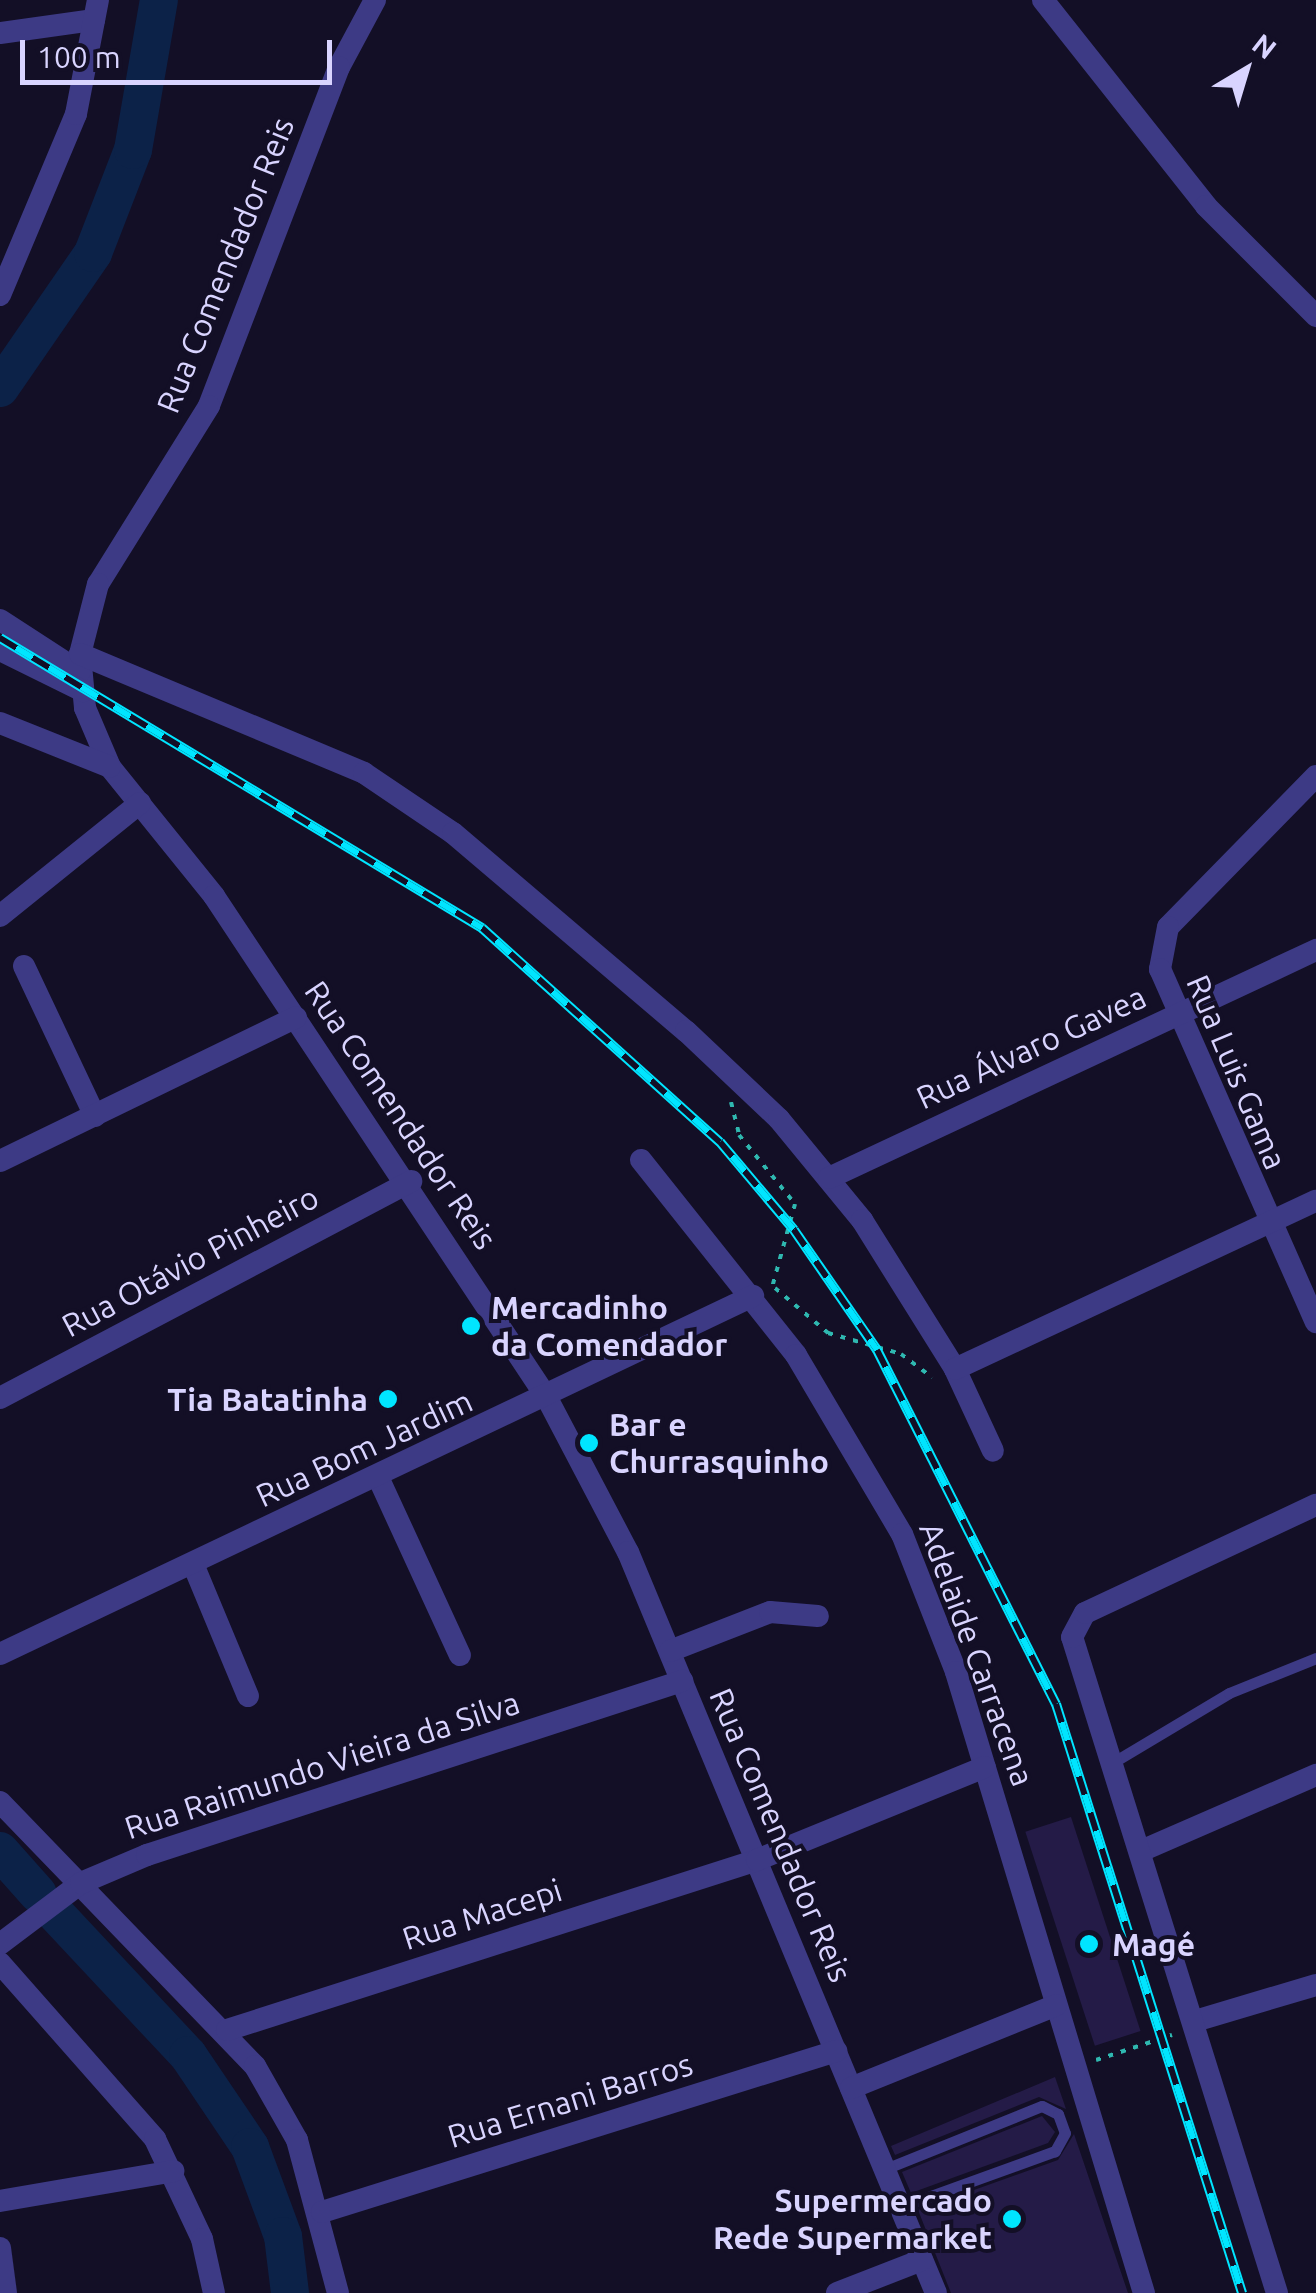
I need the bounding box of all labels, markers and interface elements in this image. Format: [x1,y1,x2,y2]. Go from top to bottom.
scale bar [25,20,338,82]
north arrow [1196,20,1296,120]
text: N [1247,27,1283,65]
text: 100 m [37,40,121,74]
street label: Rua Comendador Reis [148,112,302,418]
street label: Rua Luis Gama [1179,969,1295,1175]
street label: Rua Comendador Reis [297,974,505,1256]
street label: Rua Álvaro Gavea [910,977,1152,1117]
street label: Rua Otávio Pinheiro [55,1177,325,1345]
place label: Mercadinho da Comendador [491,1289,727,1364]
marker: Mercadinho da Comendador [460,1315,482,1337]
place label: Tia Batatinha [167,1380,368,1418]
street label: Rua Bom Jardim [250,1381,478,1515]
marker: Tia Batatinha [377,1388,399,1410]
place label: Bar e Churrasquinho [609,1406,829,1481]
marker: Bar e Churrasquinho [578,1432,600,1454]
street label: Adelaide Carracena [912,1517,1042,1791]
street label: Rua Comendador Reis [702,1682,860,1988]
street label: Rua Raimundo Vieira da Silva [120,1683,524,1847]
street label: Rua Macepi [398,1870,566,1958]
place label: Magé [1112,1925,1195,1963]
marker: Magé [1076,1931,1102,1957]
street label: Rua Ernani Barros [443,2045,697,2155]
place label: Supermercado Rede Supermarket [713,2182,992,2257]
marker: Supermercado Rede Supermarket [1001,2208,1023,2230]

